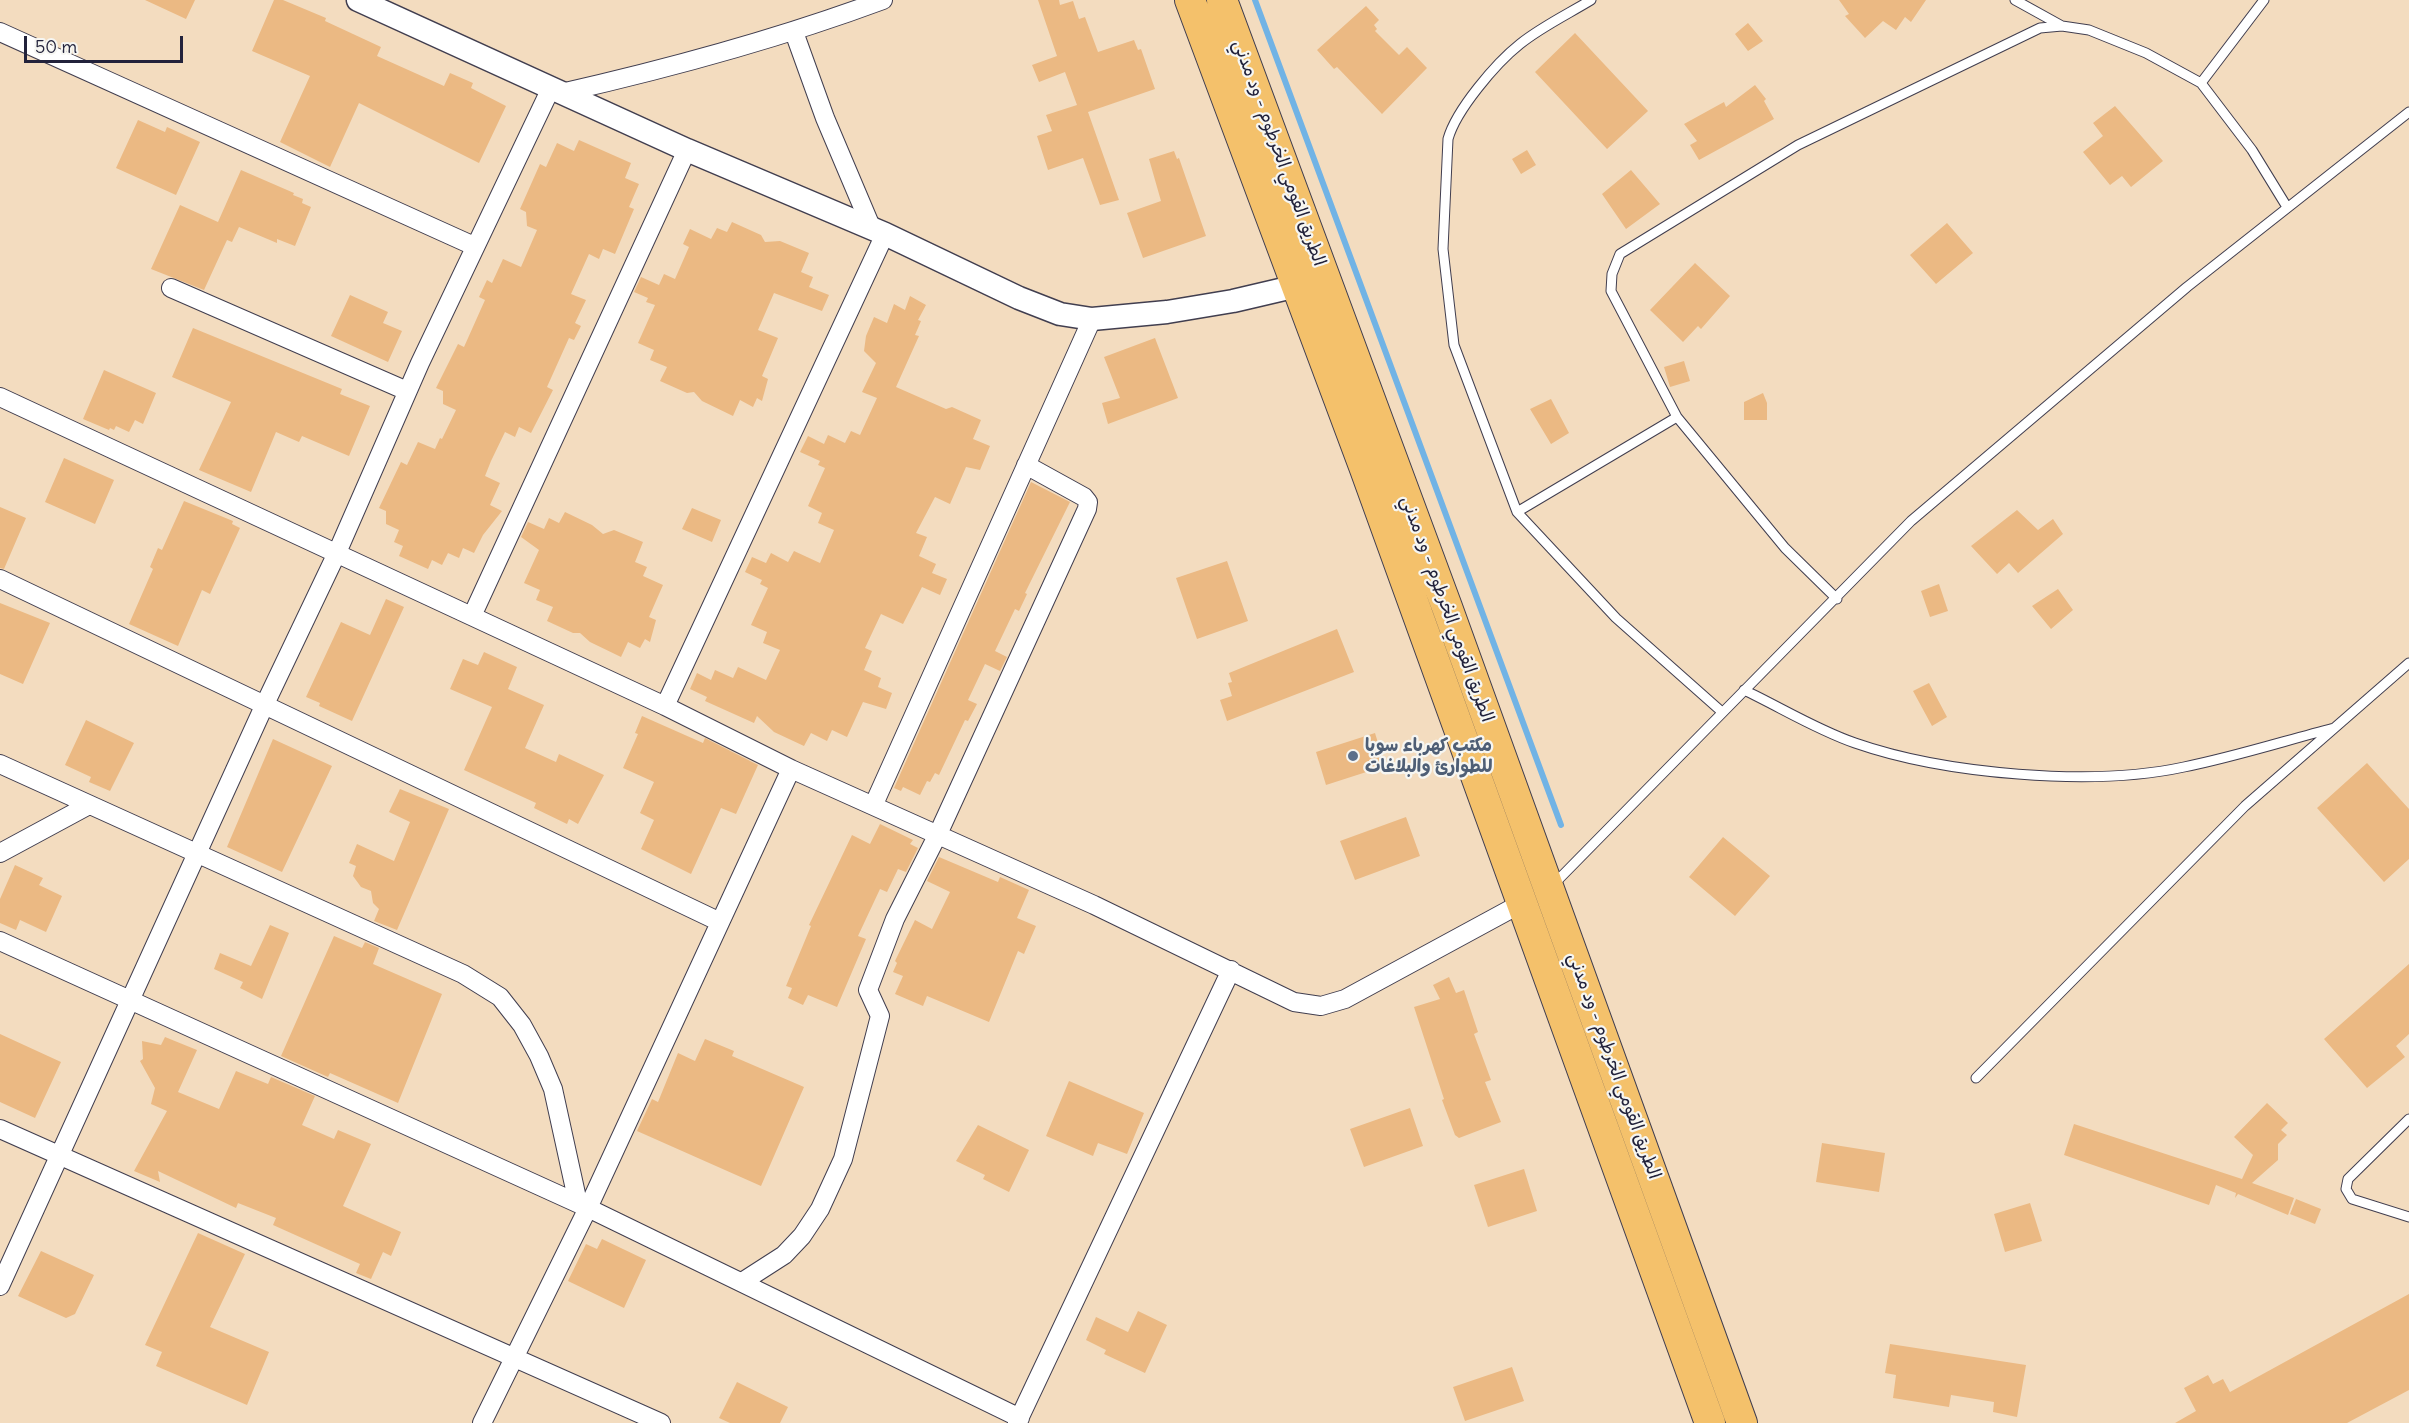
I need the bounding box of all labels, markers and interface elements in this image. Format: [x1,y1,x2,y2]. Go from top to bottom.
scale bar [27,24,186,62]
text: 50 m [35,35,77,58]
street label: الطريق القومي الخرطوم - ود مدني [1228,37,1330,269]
street label: الطريق القومي الخرطوم - ود مدني [1396,493,1498,725]
place label: مكتب كهرباء سوبا للطوارئ والبلاغات [1365,735,1492,777]
marker: مكتب كهرباء سوبا للطوارئ والبلاغات [1346,749,1360,763]
street label: الطريق القومي الخرطوم - ود مدني [1563,950,1665,1182]

